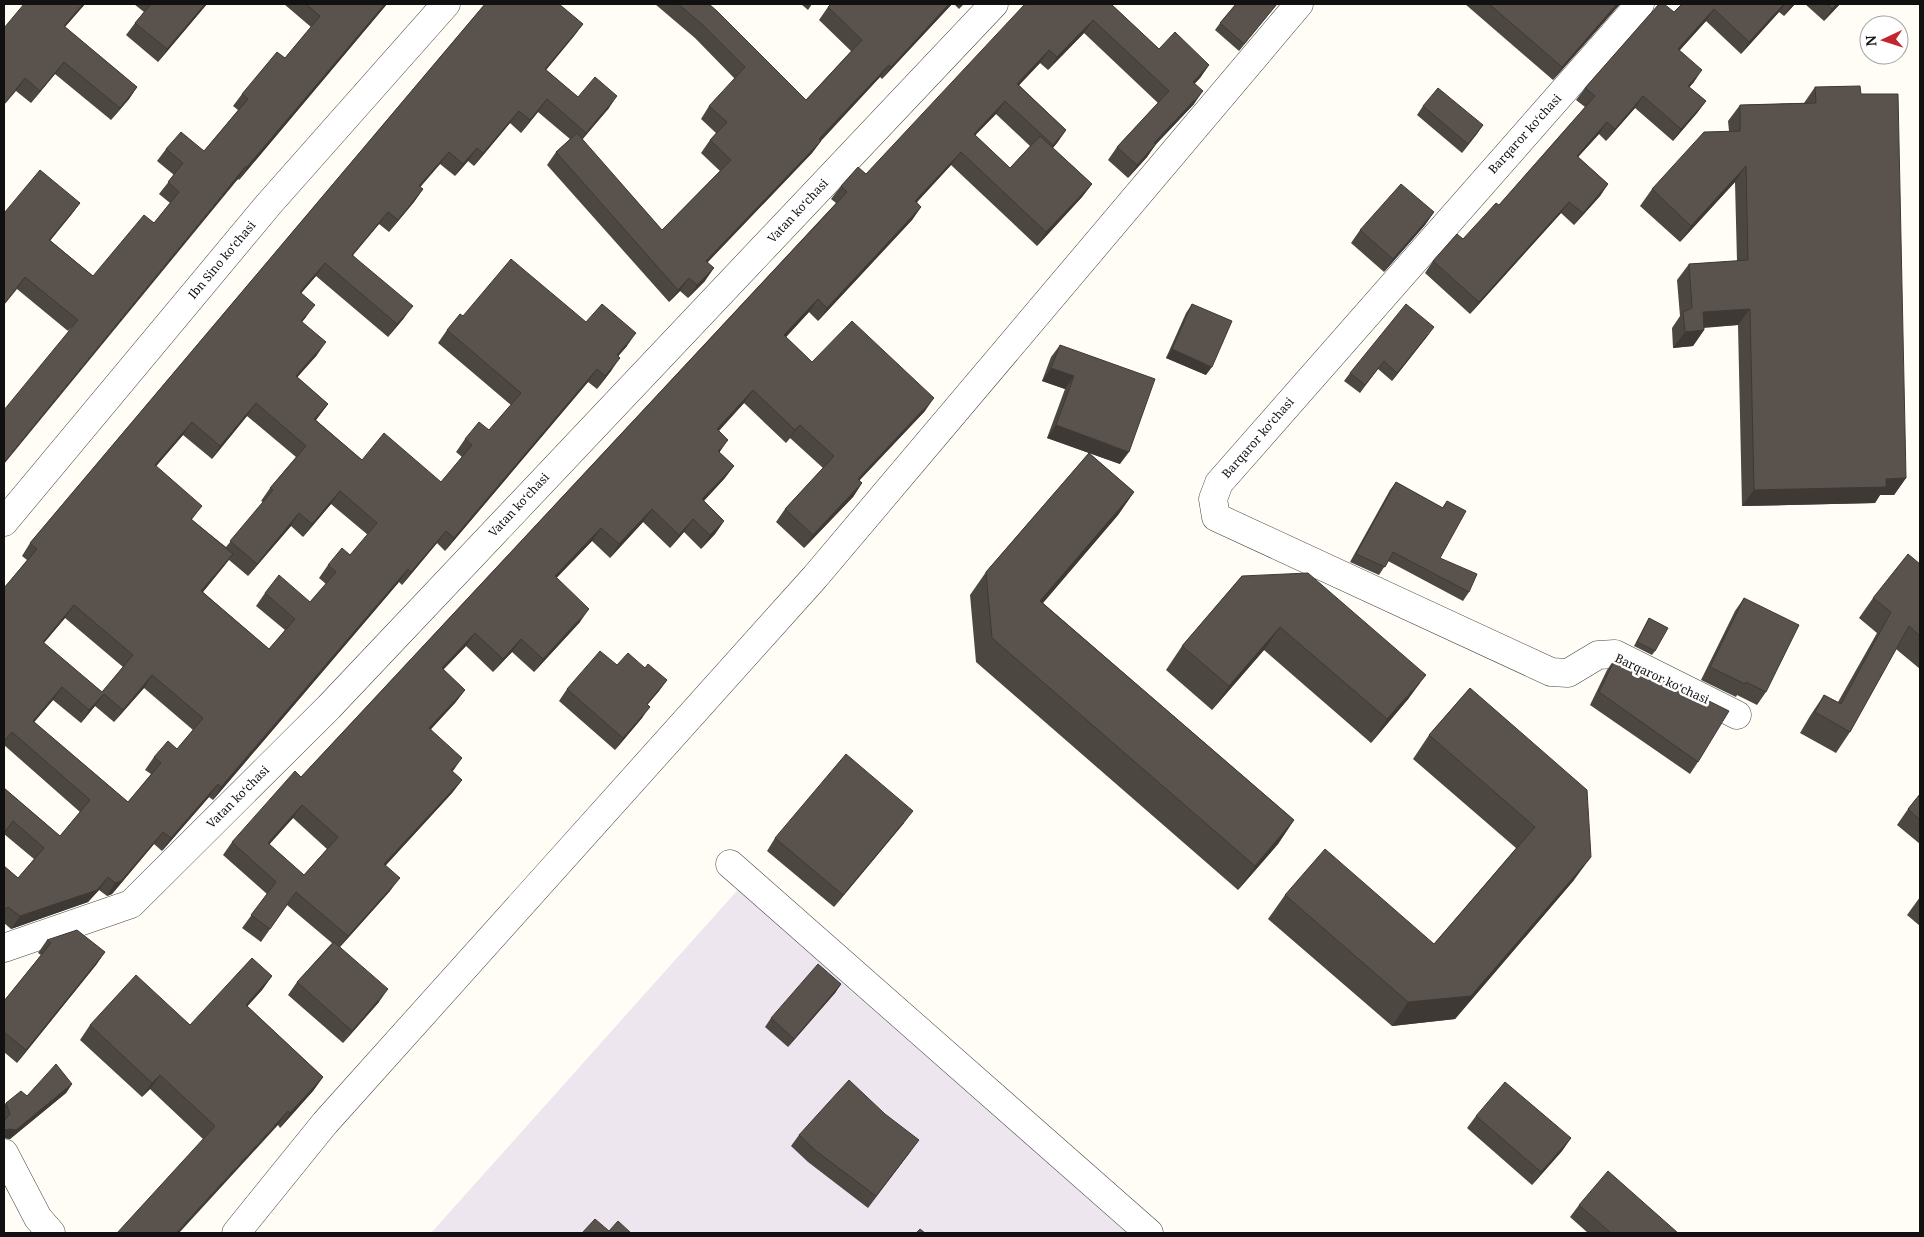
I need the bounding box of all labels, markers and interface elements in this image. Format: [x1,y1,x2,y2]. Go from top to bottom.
north arrow [1859,15,1909,65]
text: N [1861,35,1880,47]
street label: Barqaror koʻchasi [1484,90,1565,177]
street label: Vatan koʻchasi [763,175,832,247]
street label: Ibn Sino koʻchasi [184,217,259,302]
street label: Barqaror koʻchasi [1218,393,1298,482]
street label: Vatan koʻchasi [484,469,553,541]
street label: Barqaror koʻchasi [1612,649,1712,708]
street label: Vatan koʻchasi [203,761,273,832]

